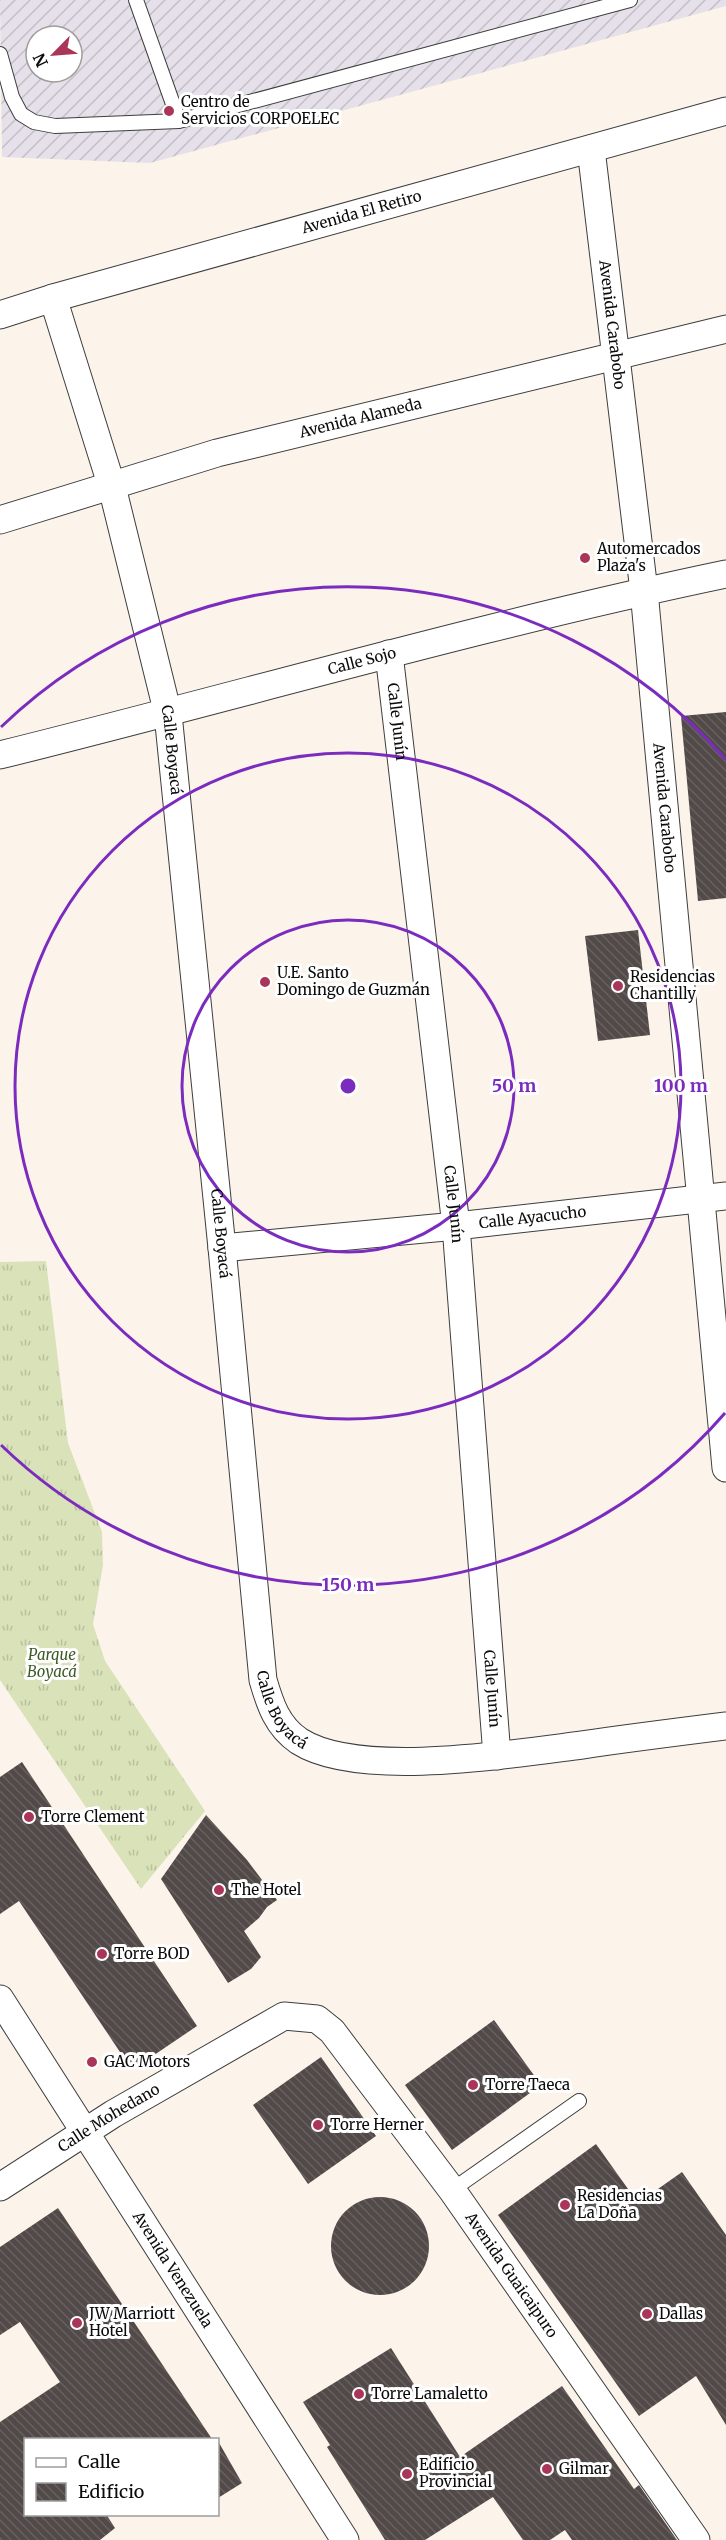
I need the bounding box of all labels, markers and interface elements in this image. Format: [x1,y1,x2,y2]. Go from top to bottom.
north arrow [24,24,84,84]
text: N [29,50,52,70]
place label: Centro de Servicios CORPOELEC [181,92,340,128]
marker: Centro de Servicios CORPOELEC [162,104,176,118]
street label: Avenida El Retiro [299,186,424,238]
street label: Avenida Carabobo [595,258,630,391]
street label: Avenida Alameda [297,393,424,442]
place label: Automercados Plaza's [596,539,701,575]
marker: Automercados Plaza's [578,551,592,565]
street label: Calle Sojo [326,643,398,679]
street label: Calle Junín [383,682,411,761]
street label: Calle Boyacá [157,703,186,796]
street label: Avenida Carabobo [649,741,680,874]
place label: U.E. Santo Domingo de Guzmán [277,963,430,999]
place label: Residencias Chantilly [630,967,715,1003]
marker: U.E. Santo Domingo de Guzmán [258,975,272,989]
marker: Residencias Chantilly [611,979,625,993]
text: 50 m [492,1074,536,1097]
text: 100 m [654,1074,708,1097]
centre of rings [338,1076,358,1096]
street label: Calle Junín [440,1164,467,1244]
street label: Calle Boyacá [207,1188,235,1279]
street label: Calle Ayacucho [478,1202,587,1232]
text: 150 m [322,1573,374,1596]
park label: Parque Boyacá [27,1645,77,1681]
street label: Calle Junín [480,1649,505,1728]
street label: Calle Boyacá [253,1670,311,1753]
place label: Torre Clement [41,1807,145,1826]
marker: Torre Clement [22,1810,36,1824]
place label: The Hotel [231,1880,302,1899]
marker: The Hotel [212,1883,226,1897]
place label: Torre BOD [114,1944,189,1963]
marker: Torre BOD [95,1947,109,1961]
place label: GAC Motors [104,2052,190,2071]
marker: GAC Motors [85,2055,99,2069]
place label: Torre Taeca [485,2075,570,2094]
marker: Torre Taeca [466,2078,480,2092]
street label: Calle Mohedano [54,2079,163,2156]
place label: Torre Herner [330,2115,424,2134]
marker: Torre Herner [311,2118,325,2132]
place label: Residencias La Doña [577,2186,662,2222]
marker: Residencias La Doña [558,2198,572,2212]
street label: Avenida Venezuela [128,2207,217,2331]
street label: Avenida Guaicaipuro [461,2208,562,2341]
place label: JW Marriott Hotel [88,2304,175,2340]
place label: Dallas [659,2304,703,2323]
marker: Dallas [640,2307,654,2321]
marker: JW Marriott Hotel [70,2316,84,2330]
place label: Torre Lamaletto [371,2384,488,2403]
marker: Torre Lamaletto [352,2387,366,2401]
legend [24,2438,219,2516]
text: Calle [78,2450,120,2473]
place label: Edificio Provincial [419,2455,493,2491]
place label: Gilmar [559,2459,609,2478]
marker: Gilmar [540,2462,554,2476]
marker: Edificio Provincial [400,2467,414,2481]
text: Edificio [78,2480,144,2503]

